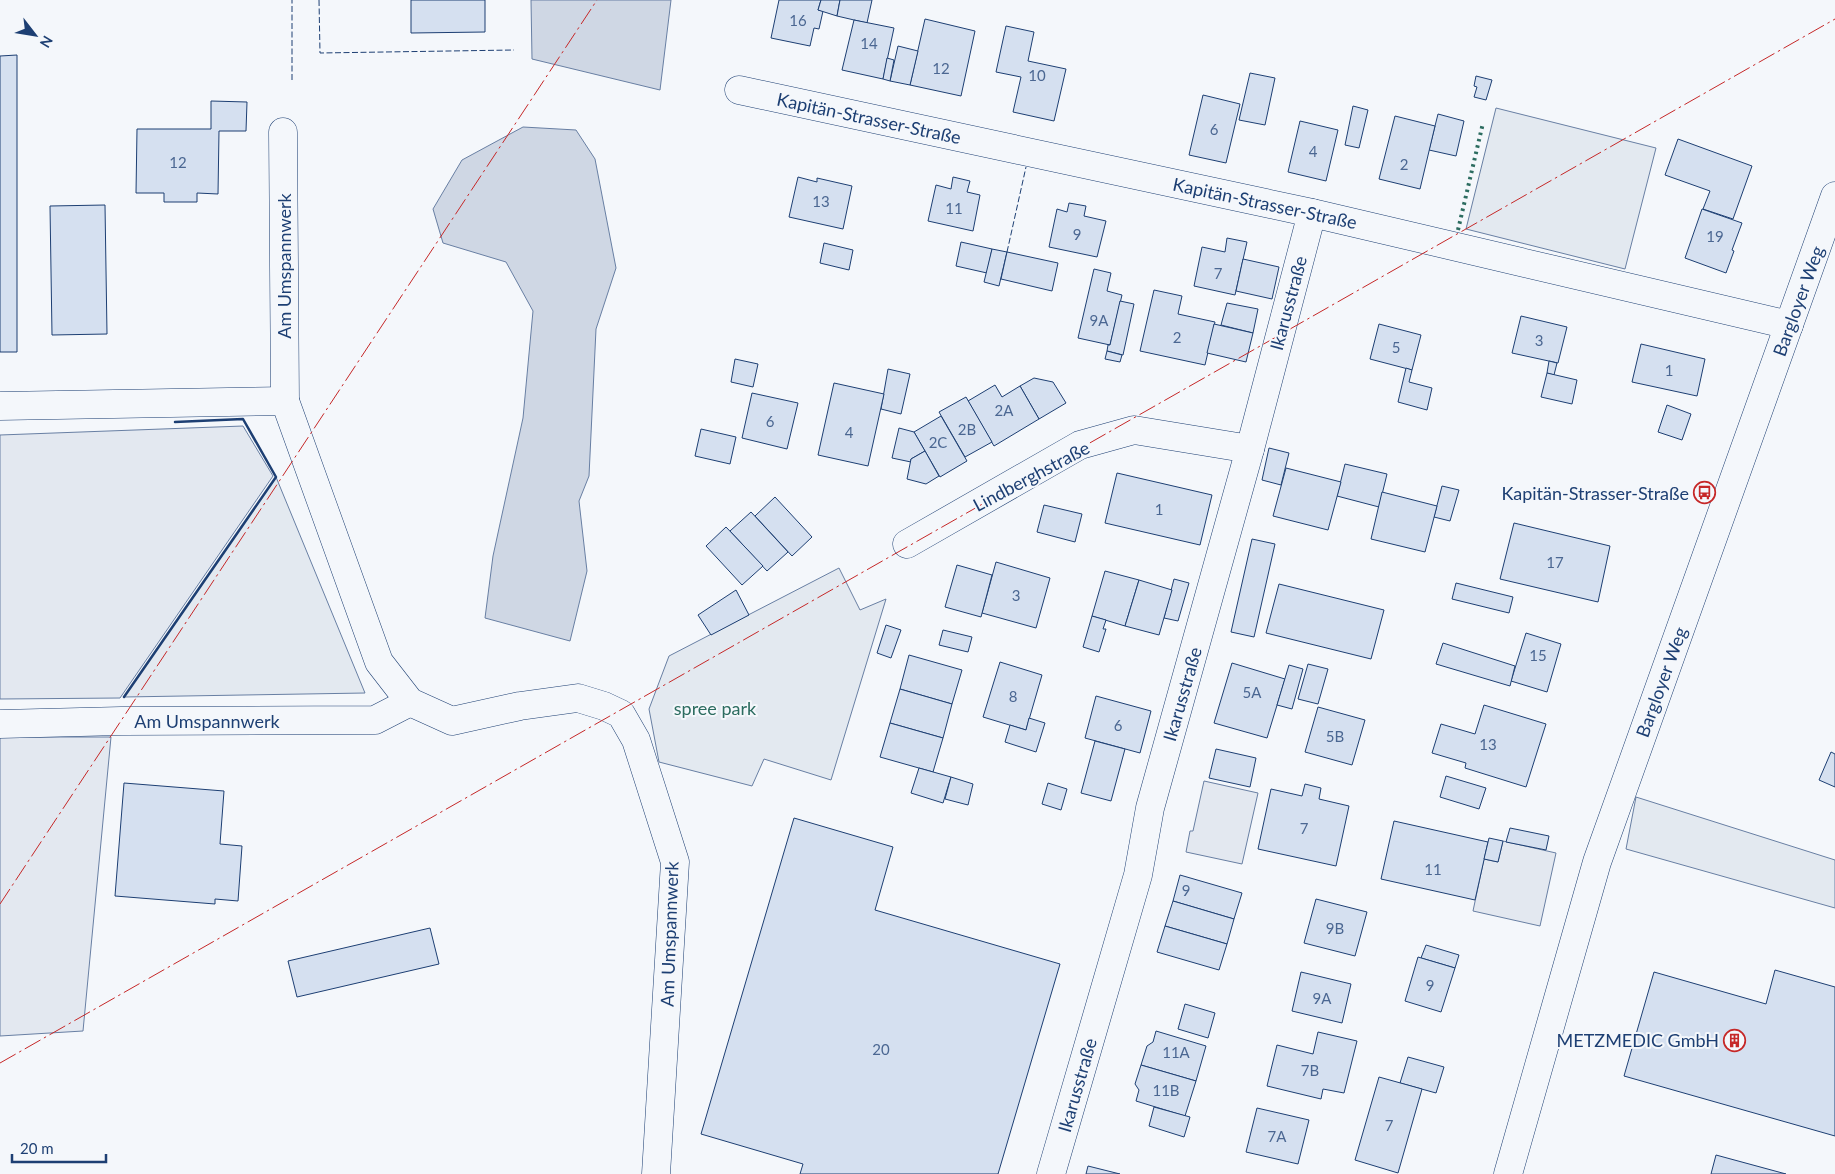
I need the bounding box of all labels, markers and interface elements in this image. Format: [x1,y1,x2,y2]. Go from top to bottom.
north arrow [10,10,60,60]
house number: 16 [789,11,807,29]
text: N [37,33,57,51]
house number: 14 [860,34,878,52]
house number: 12 [932,59,950,77]
house number: 10 [1028,66,1046,84]
street label: Kapitän-Strasser-Straße [775,88,963,148]
house number: 6 [1210,120,1219,138]
house number: 4 [1309,142,1318,160]
house number: 12 [169,153,187,171]
house number: 2 [1400,155,1408,173]
street label: Kapitän-Strasser-Straße [1171,173,1359,233]
street label: Am Umspannwerk [273,192,295,339]
house number: 13 [812,192,830,210]
house number: 11 [945,199,963,217]
house number: 9 [1073,225,1081,243]
house number: 19 [1706,227,1724,245]
street label: Bargloyer Weg [1768,243,1828,359]
street label: Ikarusstraße [1265,253,1311,353]
house number: 7 [1214,264,1223,282]
house number: 9A [1090,311,1109,329]
house number: 2 [1173,328,1181,346]
house number: 3 [1535,331,1543,349]
house number: 5 [1392,338,1400,356]
house number: 1 [1665,361,1673,379]
house number: 2A [995,401,1014,419]
house number: 6 [766,412,775,430]
house number: 2B [958,420,976,438]
house number: 4 [845,423,854,441]
house number: 2C [929,433,947,451]
street label: Lindberghstraße [969,436,1093,516]
bus stop icon: Kapitän-Strasser-Straße [1693,481,1717,505]
place label: Kapitän-Strasser-Straße [1501,482,1689,504]
house number: 1 [1155,500,1163,518]
house number: 17 [1546,553,1564,571]
house number: 3 [1012,586,1020,604]
street label: Bargloyer Weg [1631,624,1691,740]
street label: Ikarusstraße [1158,644,1206,744]
house number: 15 [1529,646,1547,664]
house number: 5A [1243,683,1262,701]
house number: 8 [1009,687,1017,705]
park label: spree park [674,697,757,719]
street label: Am Umspannwerk [134,710,281,732]
house number: 6 [1114,716,1123,734]
house number: 5B [1326,727,1344,745]
house number: 13 [1479,735,1497,753]
house number: 7 [1300,819,1309,837]
street label: Am Umspannwerk [655,860,683,1007]
house number: 11 [1424,860,1442,878]
house number: 9 [1182,881,1190,899]
house number: 9B [1326,919,1344,937]
house number: 9 [1426,976,1434,994]
house number: 9A [1313,989,1332,1007]
building icon: METZMEDIC GmbH [1723,1028,1747,1052]
place label: METZMEDIC GmbH [1557,1029,1719,1051]
street label: Ikarusstraße [1053,1035,1101,1135]
house number: 20 [872,1040,890,1058]
house number: 11A [1162,1043,1191,1061]
house number: 7B [1301,1061,1319,1079]
house number: 11B [1152,1081,1180,1099]
house number: 7 [1385,1116,1394,1134]
house number: 7A [1268,1127,1287,1145]
scale bar [12,1132,106,1164]
text: 20 m [20,1139,54,1157]

